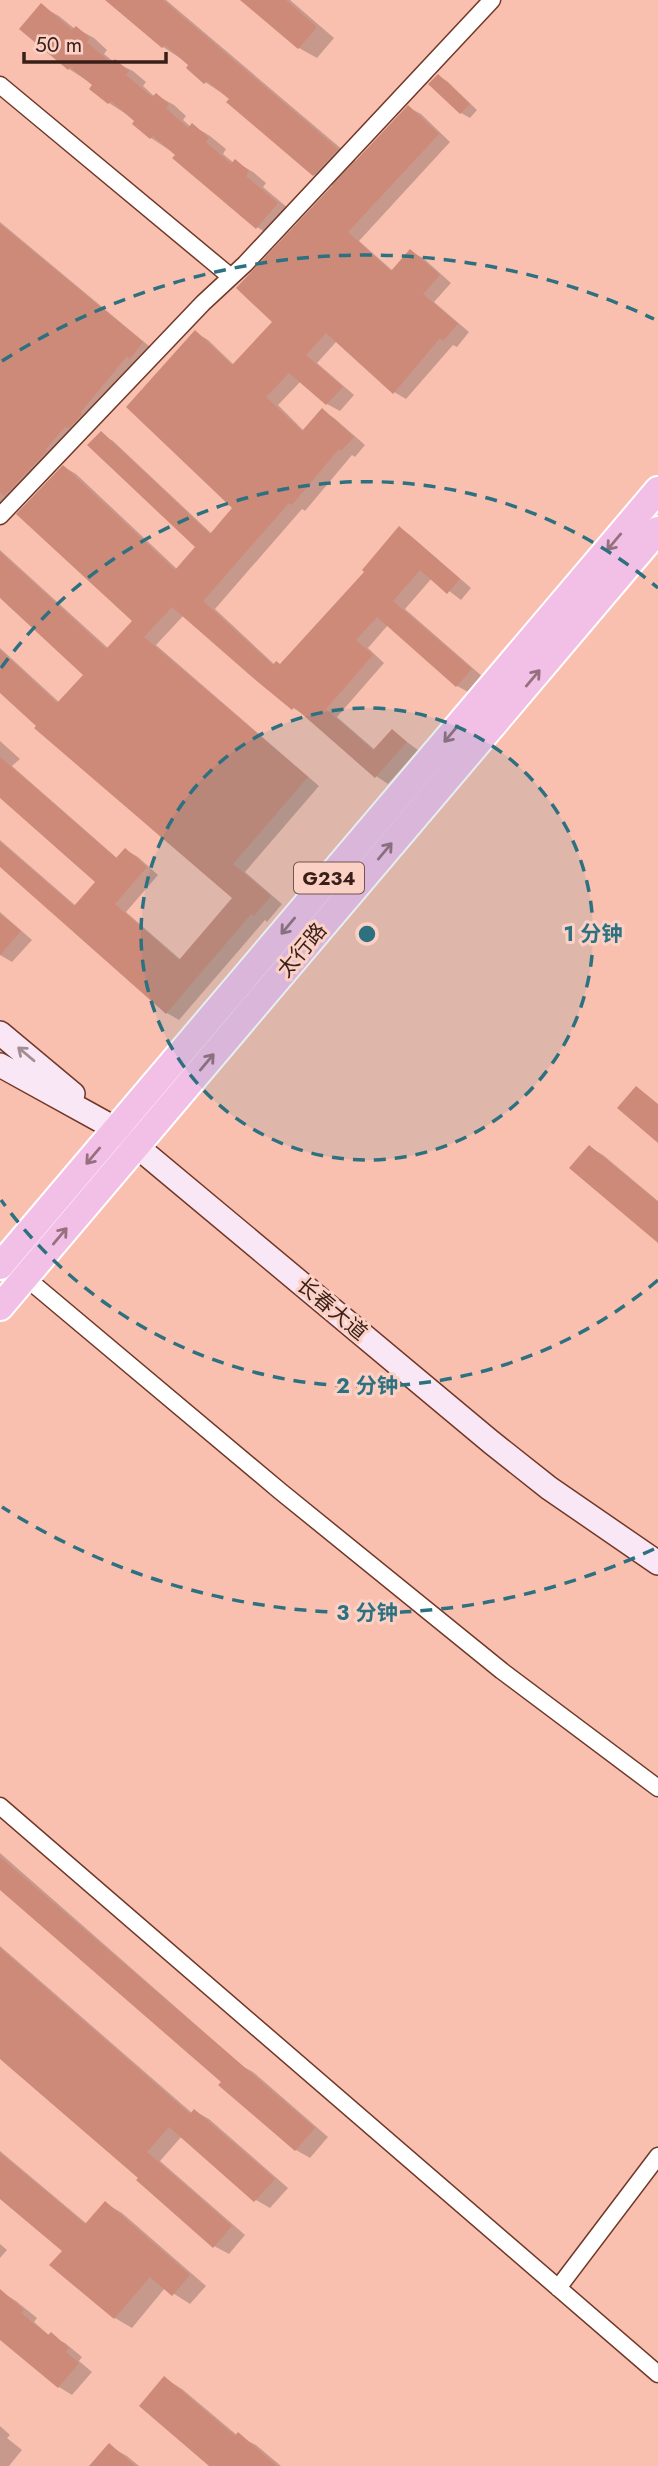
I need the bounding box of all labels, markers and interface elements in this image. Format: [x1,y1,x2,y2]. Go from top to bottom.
scale bar [24,21,166,65]
text: 50 m [35,30,82,60]
one-way arrow [606,532,622,550]
one-way arrow [525,669,541,687]
one-way arrow [443,724,459,742]
one-way arrow [378,843,393,861]
road number: G234 [294,862,364,894]
street label: 太行路 [270,916,334,984]
one-way arrow [280,917,296,935]
text: 1 分钟 [564,919,623,949]
centre of rings [355,922,379,946]
one-way arrow [17,1046,35,1062]
one-way arrow [199,1053,215,1071]
one-way arrow [85,1146,101,1164]
one-way arrow [52,1227,68,1245]
street label: 长春大道 [290,1271,374,1347]
text: 2 分钟 [336,1371,398,1401]
text: 3 分钟 [336,1598,398,1628]

